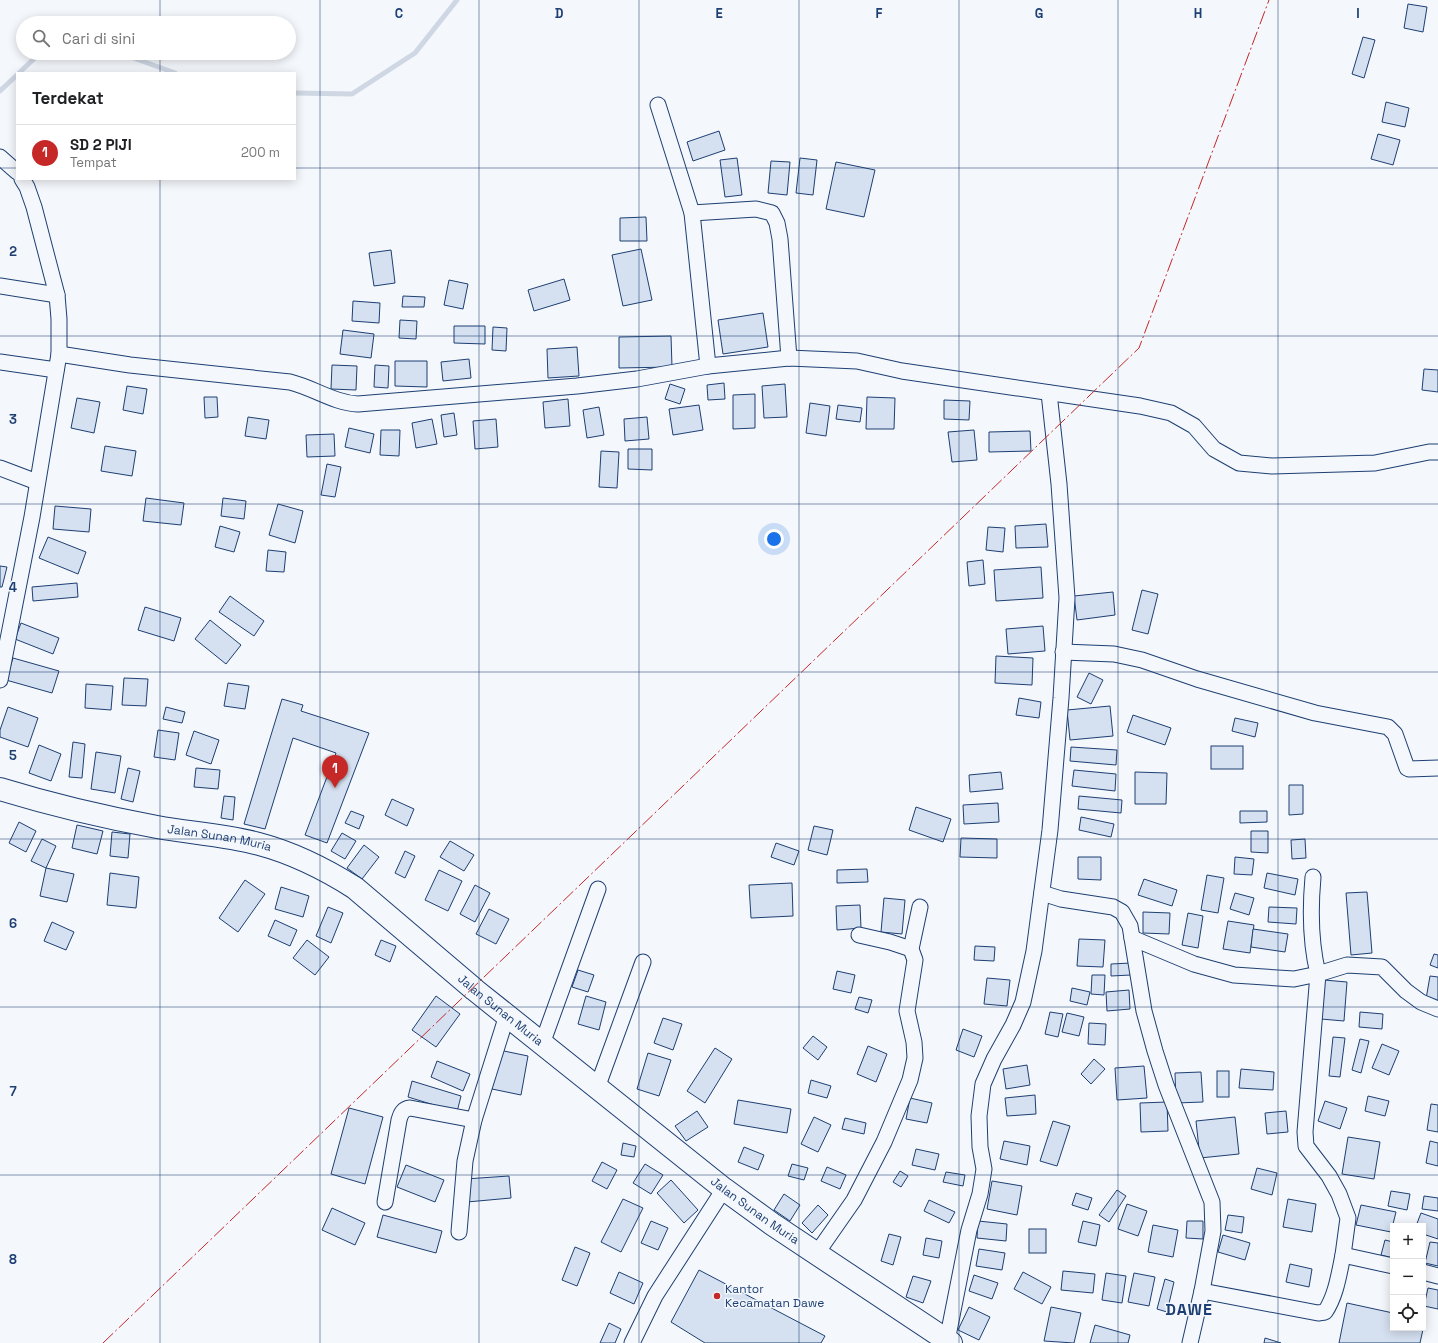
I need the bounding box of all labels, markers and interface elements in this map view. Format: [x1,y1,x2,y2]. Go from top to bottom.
text: C [395,5,403,22]
text: D [555,5,564,22]
text: E [715,5,723,22]
text: F [876,5,883,22]
text: G [1035,5,1043,22]
text: H [1194,5,1202,22]
text: I [1356,5,1360,22]
search box [16,16,296,60]
icon: search [30,27,52,49]
text: Cari di sini [62,29,135,48]
text: Terdekat [32,87,104,109]
text: SD 2 PIJI [70,135,132,154]
text: 1 [42,144,48,161]
text: 200 m [241,144,280,161]
text: Tempat [70,154,117,171]
text: 2 [9,243,17,260]
text: 3 [9,411,17,428]
your location [764,529,784,549]
text: 4 [9,579,17,596]
text: 5 [9,747,17,764]
pin: 1 [322,755,348,788]
street label: Jalan Sunan Muria [166,821,274,855]
text: 6 [9,915,17,932]
street label: Jalan Sunan Muria [454,971,547,1050]
text: 7 [9,1083,17,1100]
street label: Jalan Sunan Muria [707,1173,802,1248]
map controls [1390,1223,1426,1331]
button: + [1390,1223,1426,1259]
text: 8 [9,1251,17,1268]
button: − [1390,1259,1426,1295]
place label: Kantor Kecamatan Dawe [725,1281,824,1311]
marker: Kantor Kecamatan Dawe [712,1291,722,1301]
button: locate [1390,1295,1426,1331]
district label: DAWE [1165,1299,1213,1320]

